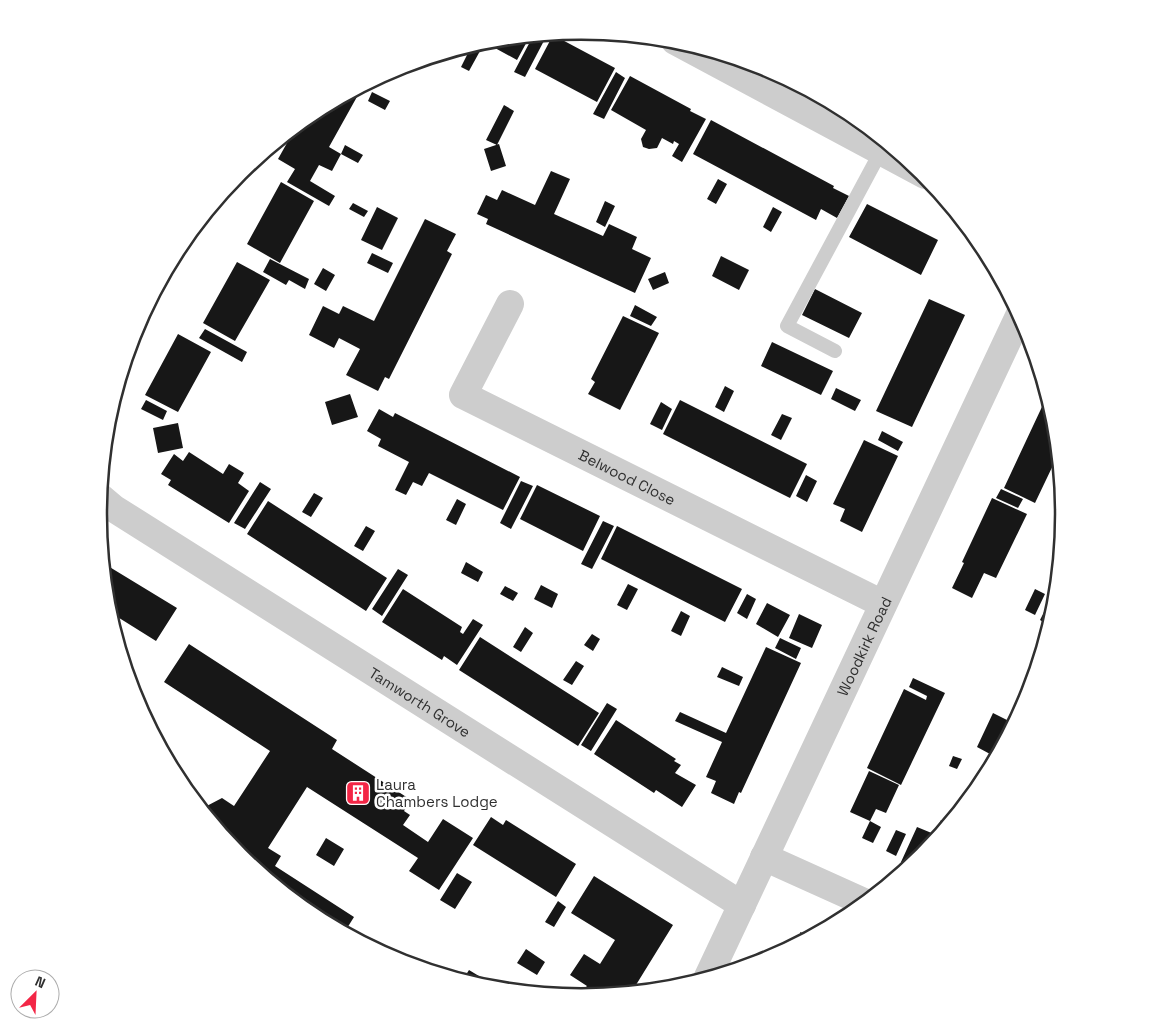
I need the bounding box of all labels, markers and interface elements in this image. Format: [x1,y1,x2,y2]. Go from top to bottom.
street label: Belwood Close [576,445,679,509]
street label: Woodkirk Road [832,593,895,699]
street label: Tamworth Grove [366,663,474,741]
place label: Laura Chambers Lodge [376,775,498,811]
building icon: Laura Chambers Lodge [345,780,371,806]
north arrow [10,969,60,1019]
text: N [32,972,48,992]

